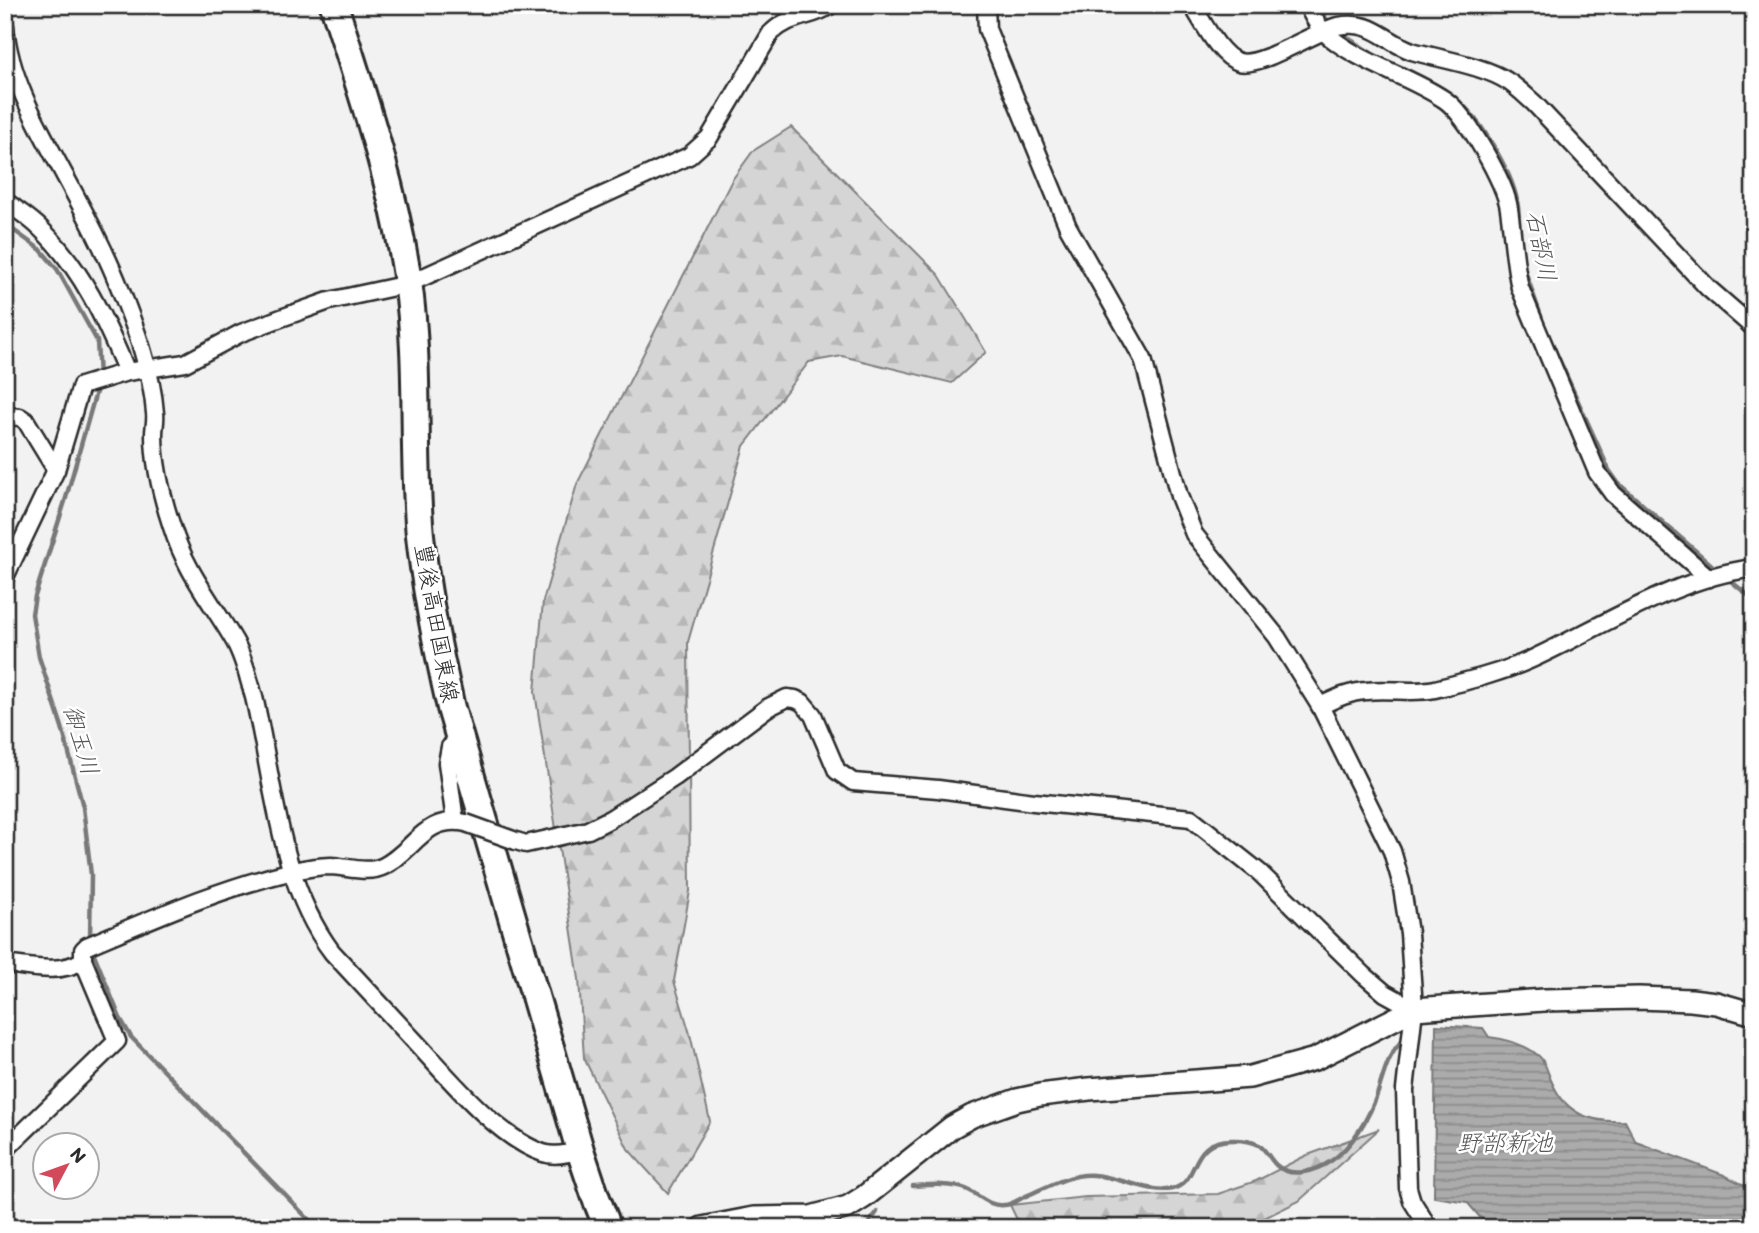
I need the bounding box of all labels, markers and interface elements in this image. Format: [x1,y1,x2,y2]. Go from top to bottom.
water label: 石部川 [1520,208,1563,284]
street label: 豊後高田国東線 [409,541,465,705]
water label: 御玉川 [58,701,105,778]
water label: 野部新池 [1457,1128,1554,1157]
north arrow [32,1132,102,1202]
text: N [66,1143,91,1168]

